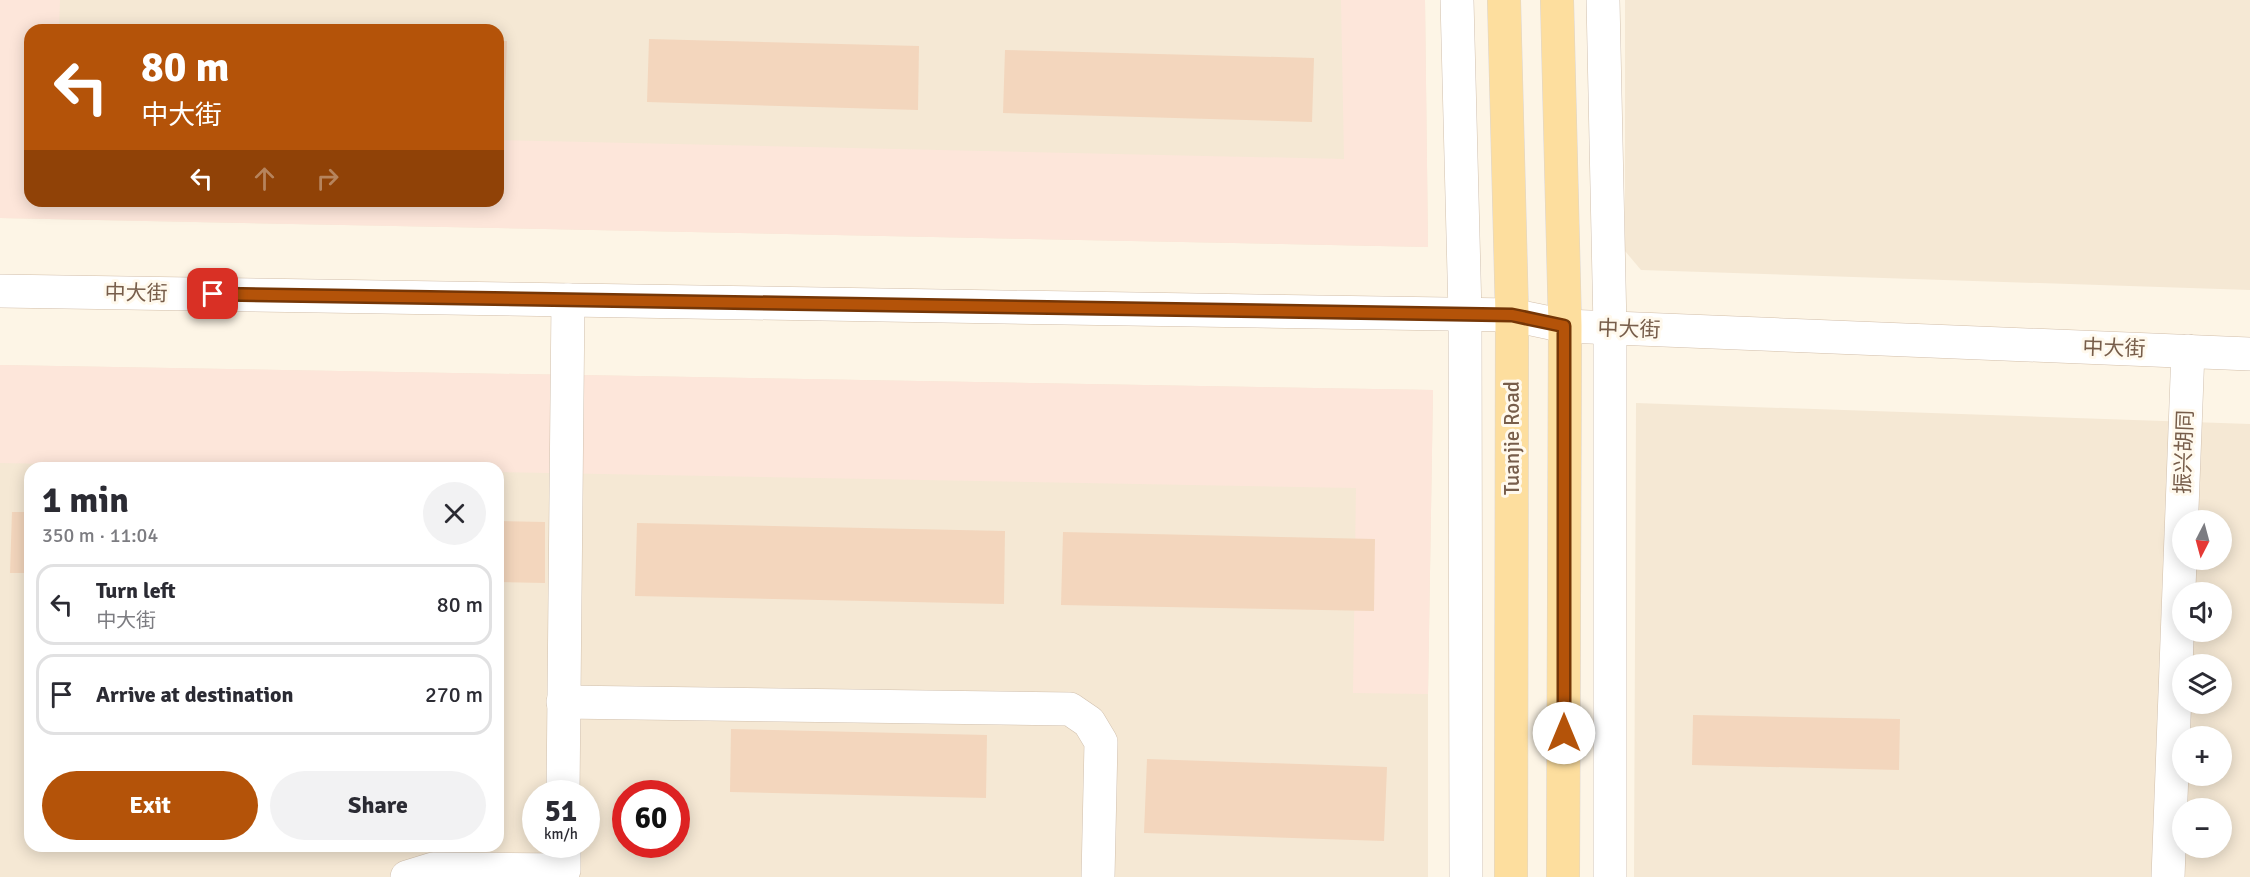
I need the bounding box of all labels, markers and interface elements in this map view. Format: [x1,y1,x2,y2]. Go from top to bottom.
text: 80 m [141,42,230,93]
icon: left [42,48,120,126]
text: 中大街 [141,99,222,132]
icon: left [185,162,218,195]
icon: ahead [248,162,281,195]
icon: right [311,162,344,195]
pin [187,268,238,319]
icon: arrive [196,277,229,310]
street label: 中大街 [104,279,168,307]
street label: 中大街 [1597,315,1661,343]
street label: 中大街 [2082,334,2146,362]
street label: Tuanjie Road [1499,381,1525,495]
street label: 振兴胡同 [2170,410,2198,494]
text: 1 min [42,478,129,523]
button: close [423,482,486,545]
north arrow [2172,510,2232,570]
map controls [2172,510,2232,858]
text: 350 m · 11:04 [42,523,158,548]
text: Turn left [96,577,176,604]
button: sound [2172,582,2232,642]
icon: left [45,588,78,621]
text: 80 m [437,591,483,618]
text: 中大街 [96,608,156,633]
button: layers [2172,654,2232,714]
icon: arrive [45,678,78,711]
text: Arrive at destination [96,681,293,708]
text: 270 m [425,681,483,708]
position arrow [1532,701,1596,765]
button: + [2172,726,2232,786]
button: Exit [42,771,258,840]
button: Share [270,771,486,840]
speed limit sign: 60 [612,780,690,858]
text: 51 [545,793,577,830]
button: − [2172,798,2232,858]
text: km/h [544,825,578,843]

